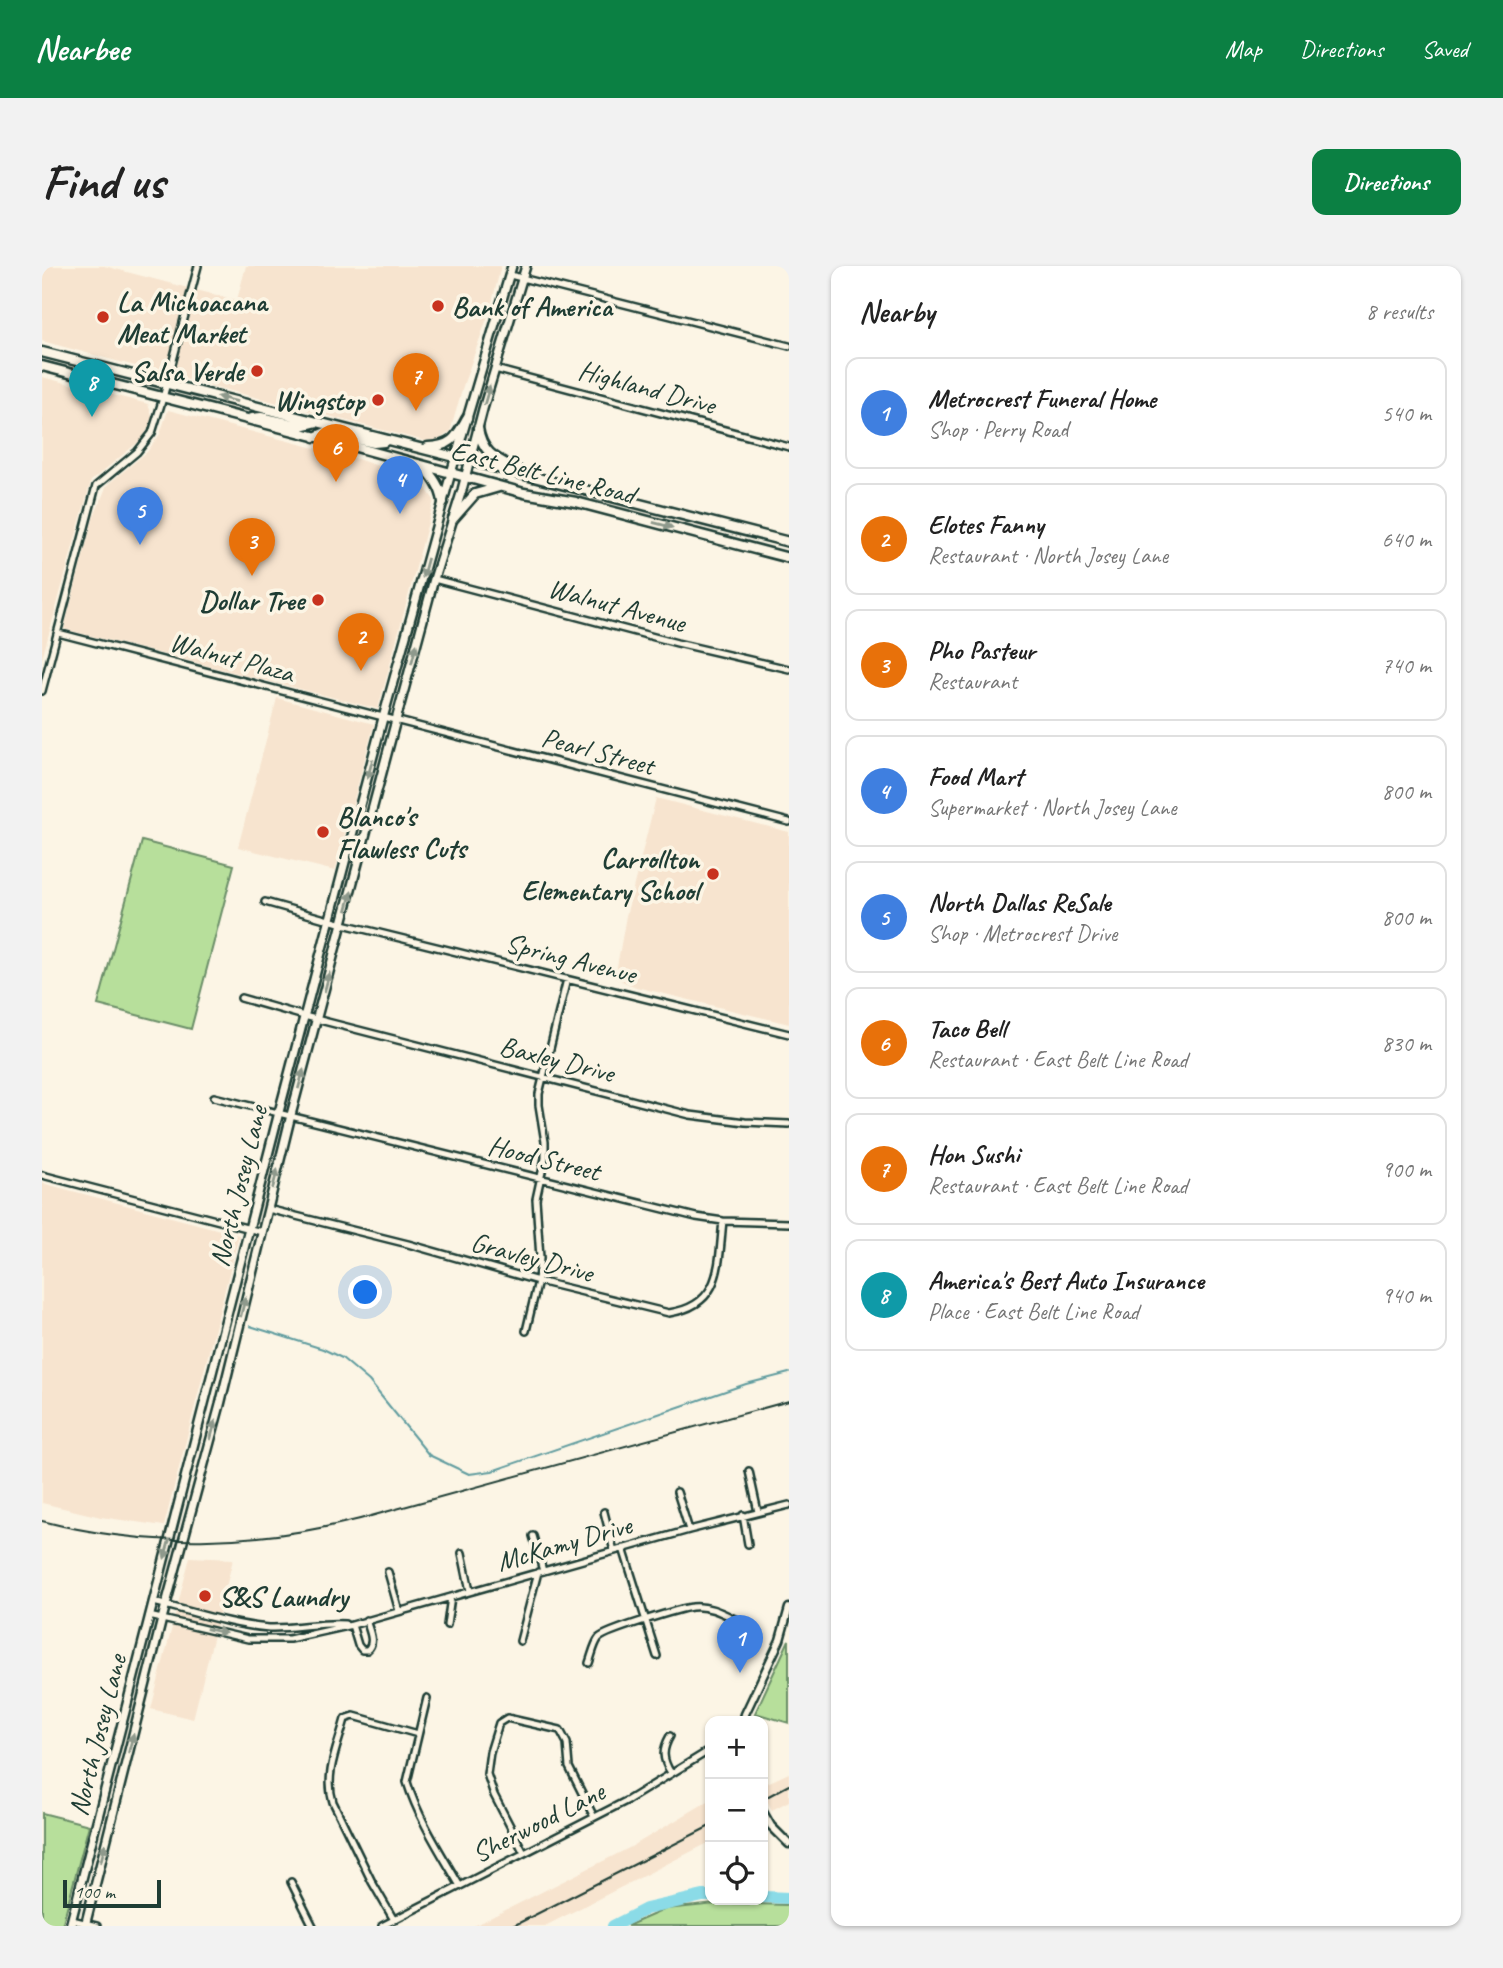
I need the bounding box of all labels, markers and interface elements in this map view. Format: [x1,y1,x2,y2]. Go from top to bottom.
text: Nearbee [35,28,129,70]
text: Map [1225,34,1262,64]
text: Directions [1300,34,1383,64]
text: Saved [1421,34,1468,64]
button: Directions [1312,149,1461,215]
text: Find us [42,151,164,213]
place label: La Michoacana Meat Market [117,284,269,351]
place label: Bank of America [452,289,614,324]
text: Nearby [859,293,935,331]
text: 8 results [1366,297,1433,326]
marker: Bank of America [430,298,446,314]
marker: La Michoacana Meat Market [95,309,111,325]
street label: Highland Drive [575,352,721,423]
pin: 7 [393,353,439,411]
place label: Salsa Verde [131,354,246,389]
pin: 8 [69,359,115,417]
marker: Salsa Verde [249,363,265,379]
text: Metrocrest Funeral Home [928,382,1156,415]
place label: Wingstop [275,383,366,418]
one-way arrow [482,384,493,406]
marker: Wingstop [370,392,386,408]
one-way arrow [216,393,238,404]
text: 1 [879,399,889,428]
text: 540 m [1382,399,1431,428]
text: Shop · Perry Road [928,415,1068,444]
pin: 6 [313,424,359,482]
street label: East Belt Line Road [447,432,643,513]
pin: 4 [377,456,423,514]
pin: 5 [117,487,163,545]
text: Elotes Fanny [928,508,1044,541]
pin: 3 [229,518,275,576]
one-way arrow [653,520,675,531]
text: 2 [879,525,889,554]
text: 640 m [1382,525,1431,554]
text: Restaurant · North Josey Lane [928,541,1168,570]
one-way arrow [419,558,429,579]
street label: Walnut Avenue [545,570,691,641]
place label: Dollar Tree [199,583,307,618]
marker: Dollar Tree [310,592,326,608]
pin: 2 [338,613,384,671]
street label: Walnut Plaza [166,624,299,691]
text: Pho Pasteur [928,634,1035,667]
one-way arrow [409,643,420,665]
text: 3 [879,651,889,680]
text: 740 m [1382,651,1431,680]
text: Restaurant [928,667,1017,696]
street label: Pearl Street [538,719,661,783]
one-way arrow [364,759,374,780]
text: Food Mart [928,760,1023,793]
text: 4 [879,777,889,806]
text: 800 m [1382,777,1431,806]
text: Supermarket · North Josey Lane [928,793,1177,822]
place label: Blanco's Flawless Cuts [337,799,469,866]
marker: Blanco's Flawless Cuts [315,824,331,840]
place label: Carrollton Elementary School [521,841,704,908]
marker: Carrollton Elementary School [705,866,721,882]
text: North Dallas ReSale [928,886,1111,919]
one-way arrow [344,890,355,912]
text: 5 [879,903,889,932]
text: 800 m [1382,903,1431,932]
text: Shop · Metrocrest Drive [928,919,1117,948]
street label: Spring Avenue [502,925,642,992]
one-way arrow [322,971,333,993]
text: Taco Bell [928,1012,1006,1045]
street label: Baxley Drive [496,1028,620,1091]
text: 6 [879,1029,889,1058]
text: 830 m [1382,1029,1431,1058]
text: Restaurant · East Belt Line Road [928,1045,1188,1074]
one-way arrow [296,1068,307,1090]
street label: North Josey Lane [201,1100,275,1270]
street label: Hood Street [485,1127,606,1189]
text: Hon Sushi [928,1138,1019,1171]
text: 7 [879,1155,889,1184]
text: 900 m [1382,1155,1431,1184]
one-way arrow [270,1168,281,1190]
text: Restaurant · East Belt Line Road [928,1171,1188,1200]
street label: Gravley Drive [467,1224,599,1291]
text: America's Best Auto Insurance [928,1264,1204,1297]
your location [348,1275,382,1309]
text: 8 [879,1281,889,1310]
text: 940 m [1382,1281,1431,1310]
one-way arrow [238,1296,249,1318]
text: Place · East Belt Line Road [928,1297,1139,1326]
one-way arrow [208,1418,219,1440]
street label: McKamy Drive [493,1507,637,1579]
one-way arrow [161,1538,172,1560]
place label: S&S Laundry [219,1579,350,1614]
marker: S&S Laundry [197,1588,213,1604]
pin: 1 [717,1615,763,1673]
one-way arrow [205,1626,227,1637]
street label: North Josey Lane [60,1649,134,1819]
map controls [705,1716,768,1905]
button: + [705,1716,768,1779]
one-way arrow [125,1732,136,1754]
street label: Sherwood Lane [466,1773,612,1870]
button: − [705,1779,768,1842]
one-way arrow [98,1842,109,1864]
button: locate [705,1842,768,1905]
scale bar [63,1877,161,1909]
text: 100 m [74,1880,115,1904]

